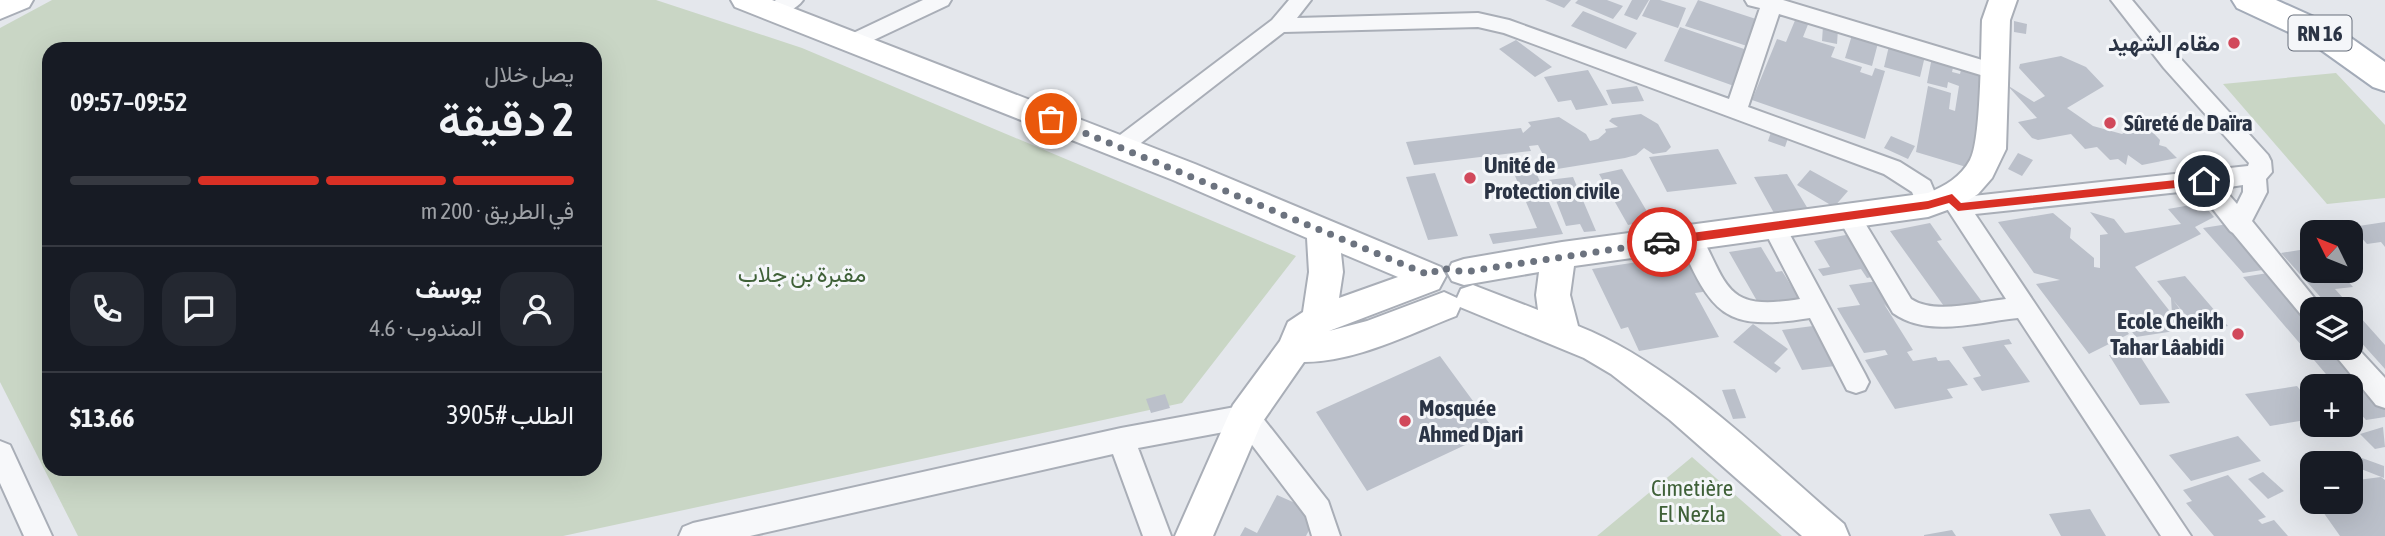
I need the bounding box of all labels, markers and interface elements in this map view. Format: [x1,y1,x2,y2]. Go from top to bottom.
road number: RN 16 [2288,16,2352,50]
place label: مقام الشهيد [2108,30,2220,58]
marker: مقام الشهيد [2226,35,2242,51]
text: يصل خلال [485,61,574,87]
text: 09:52–09:57 [70,87,187,117]
pin [1021,89,1081,149]
text: 2 دقيقة [438,93,574,146]
icon: bag [1032,100,1070,138]
place label: Sûreté de Daïra [2124,110,2253,136]
marker: Sûreté de Daïra [2102,115,2118,131]
pin [2174,151,2234,211]
place label: Unité de Protection civile [1484,152,1620,204]
icon: home [2185,162,2223,200]
marker: Unité de Protection civile [1462,170,1478,186]
text: في الطريق · 200 m [421,198,574,224]
courier [1627,207,1697,277]
north arrow [2300,220,2362,284]
map controls [2300,220,2363,514]
icon: car [1643,223,1681,261]
park label: مقبرة بن جلاب [738,261,866,289]
button: phone [70,272,144,346]
button: chat [162,272,236,346]
button: person [500,272,574,346]
text: يوسف [415,274,482,304]
button: layers [2300,297,2363,360]
place label: Ecole Cheikh Tahar Lâabidi [2110,308,2224,360]
text: المندوب · 4.6 [370,315,482,341]
marker: Ecole Cheikh Tahar Lâabidi [2230,326,2246,342]
button: + [2300,374,2363,437]
place label: Mosquée Ahmed Djari [1418,395,1523,447]
text: الطلب #3905 [447,400,574,430]
text: $13.66 [70,403,134,433]
marker: Mosquée Ahmed Djari [1397,413,1413,429]
button: − [2300,451,2363,514]
park label: Cimetière El Nezla [1651,475,1733,527]

